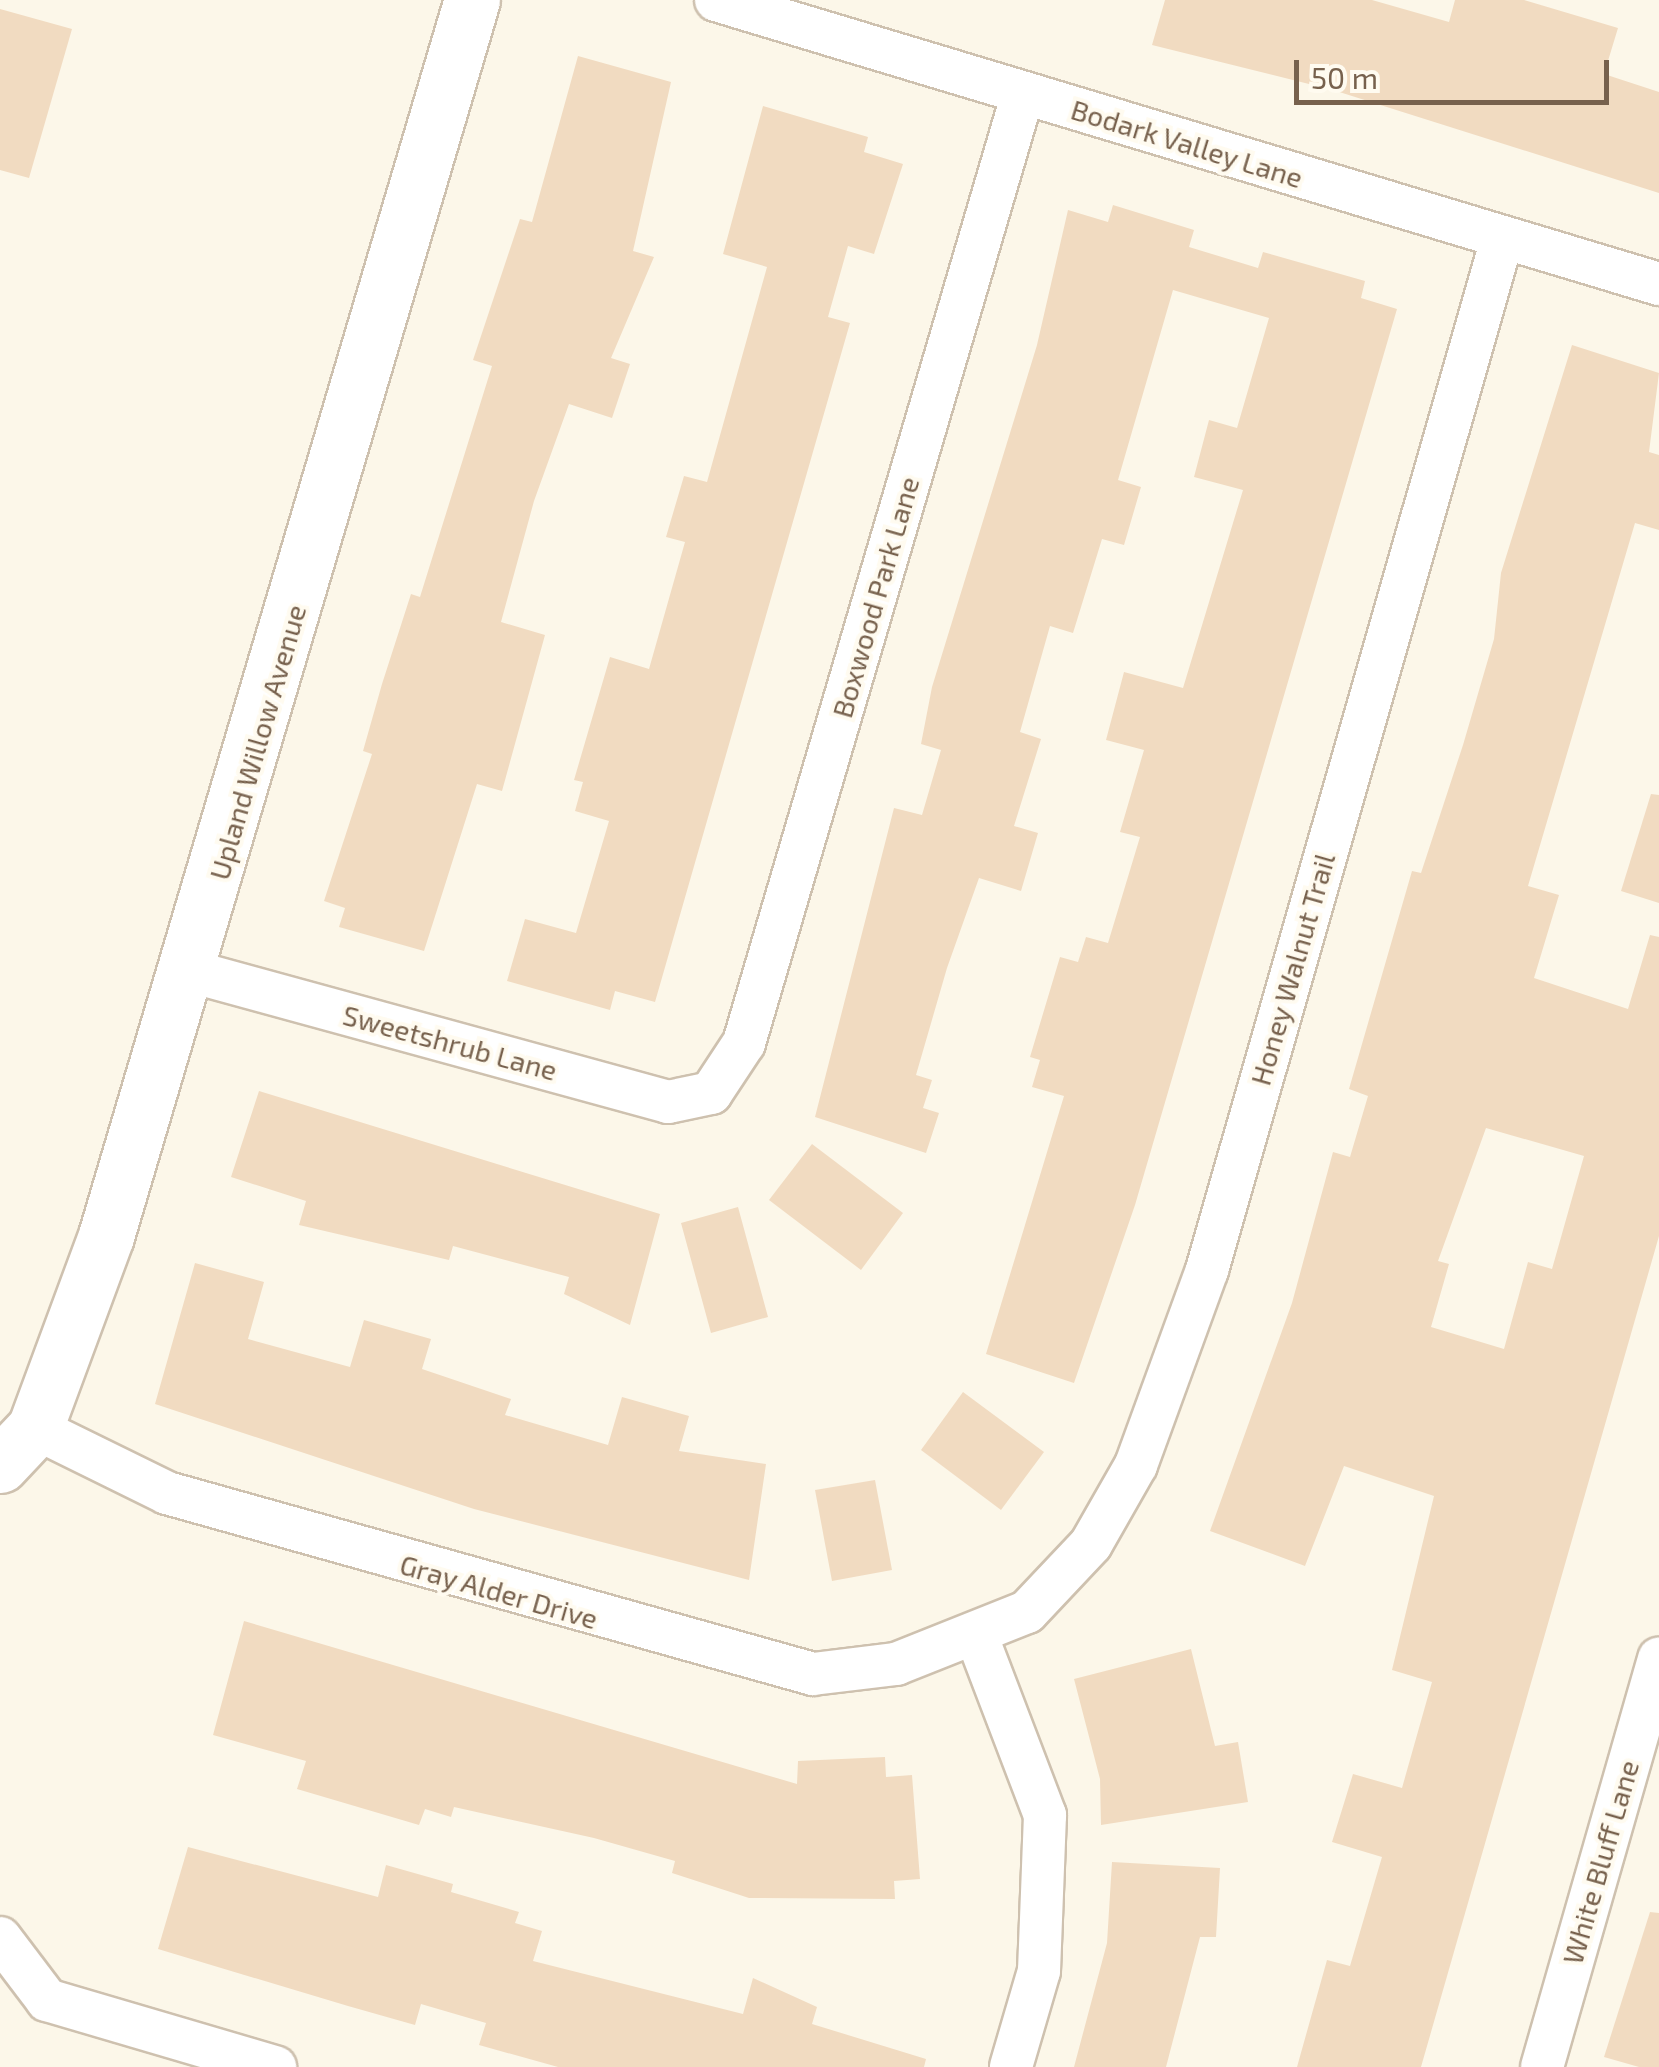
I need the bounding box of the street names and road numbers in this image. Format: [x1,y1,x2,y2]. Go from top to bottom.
street label: Bodark Valley Lane [1066,92,1308,194]
street label: Boxwood Park Lane [824,473,926,721]
street label: Upland Willow Avenue [201,600,313,884]
street label: Honey Walnut Trail [1243,848,1341,1090]
street label: Sweetshrub Lane [339,997,561,1087]
street label: Gray Alder Drive [395,1546,603,1636]
street label: White Bluff Lane [1555,1756,1645,1968]

